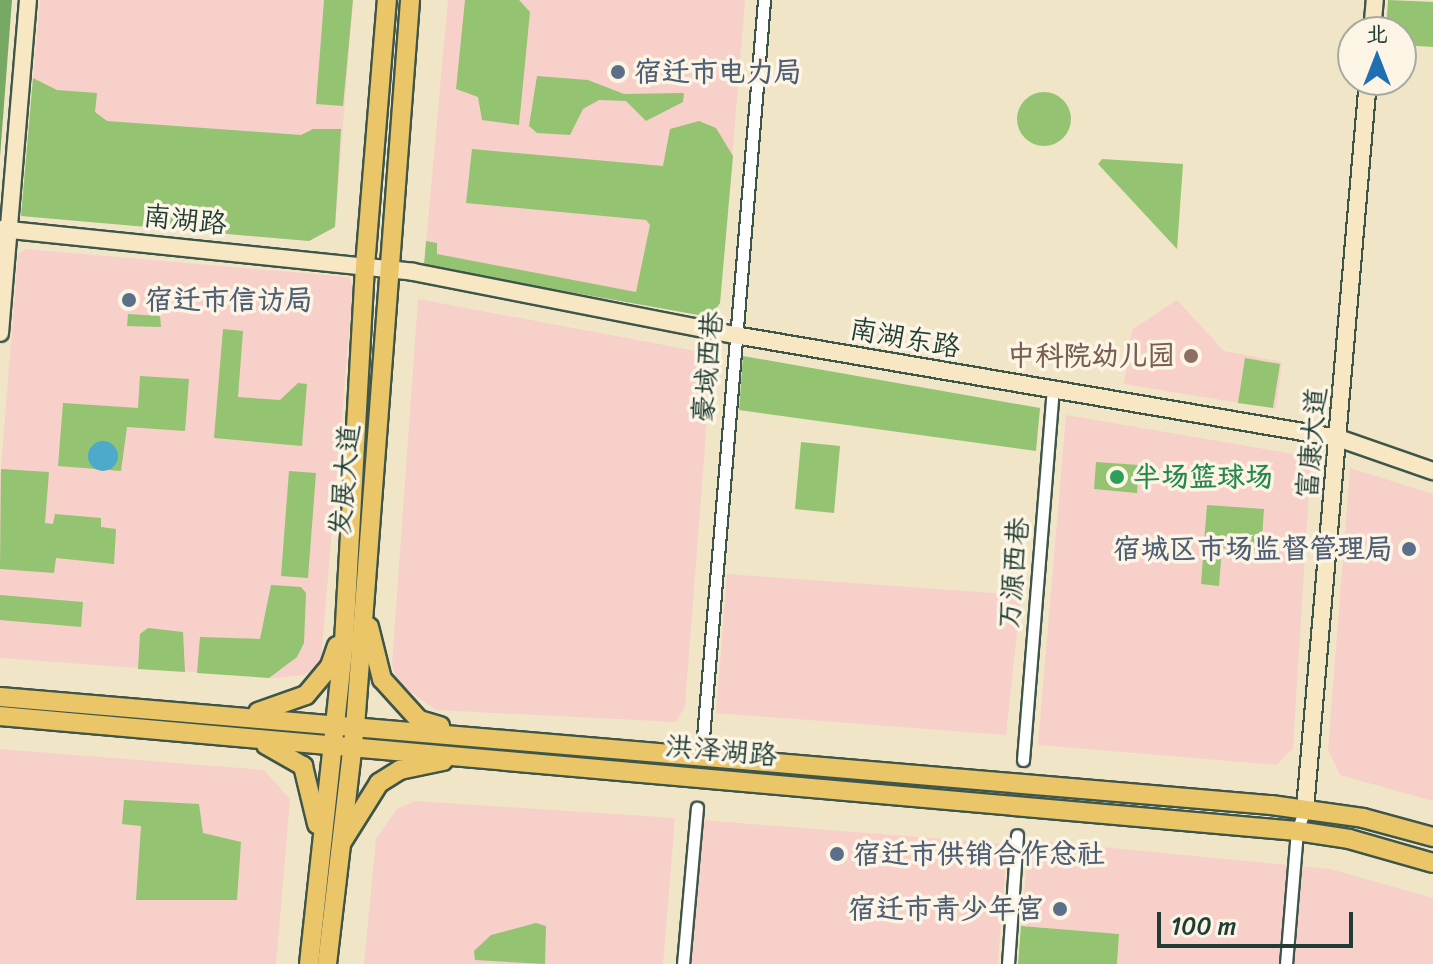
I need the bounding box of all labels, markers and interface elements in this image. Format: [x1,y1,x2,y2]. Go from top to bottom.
text: 北 [1366,14,1388,53]
north arrow [1337,16,1417,96]
place label: 宿迁市电力局 [634,55,802,89]
marker: 宿迁市电力局 [609,63,627,81]
street label: 南湖路 [141,199,229,241]
place label: 宿迁市信访局 [145,283,313,317]
marker: 宿迁市信访局 [120,291,138,309]
street label: 豪域西巷 [686,310,730,424]
street label: 南湖东路 [847,312,963,364]
place label: 中科院幼儿园 [1007,339,1175,373]
marker: 中科院幼儿园 [1182,347,1200,365]
street label: 富康大道 [1290,386,1334,500]
street label: 发展大道 [323,423,367,537]
place label: 半场篮球场 [1133,460,1273,494]
marker: 半场篮球场 [1108,468,1126,486]
street label: 万源西巷 [992,516,1036,630]
place label: 宿城区市场监督管理局 [1113,532,1393,566]
marker: 宿城区市场监督管理局 [1400,540,1418,558]
street label: 洪泽湖路 [664,729,778,773]
place label: 宿迁市供销合作总社 [853,837,1105,871]
marker: 宿迁市供销合作总社 [828,845,846,863]
place label: 宿迁市青少年宫 [848,892,1044,926]
scale bar [1161,896,1357,946]
marker: 宿迁市青少年宫 [1051,900,1069,918]
text: 100 m [1171,905,1236,947]

